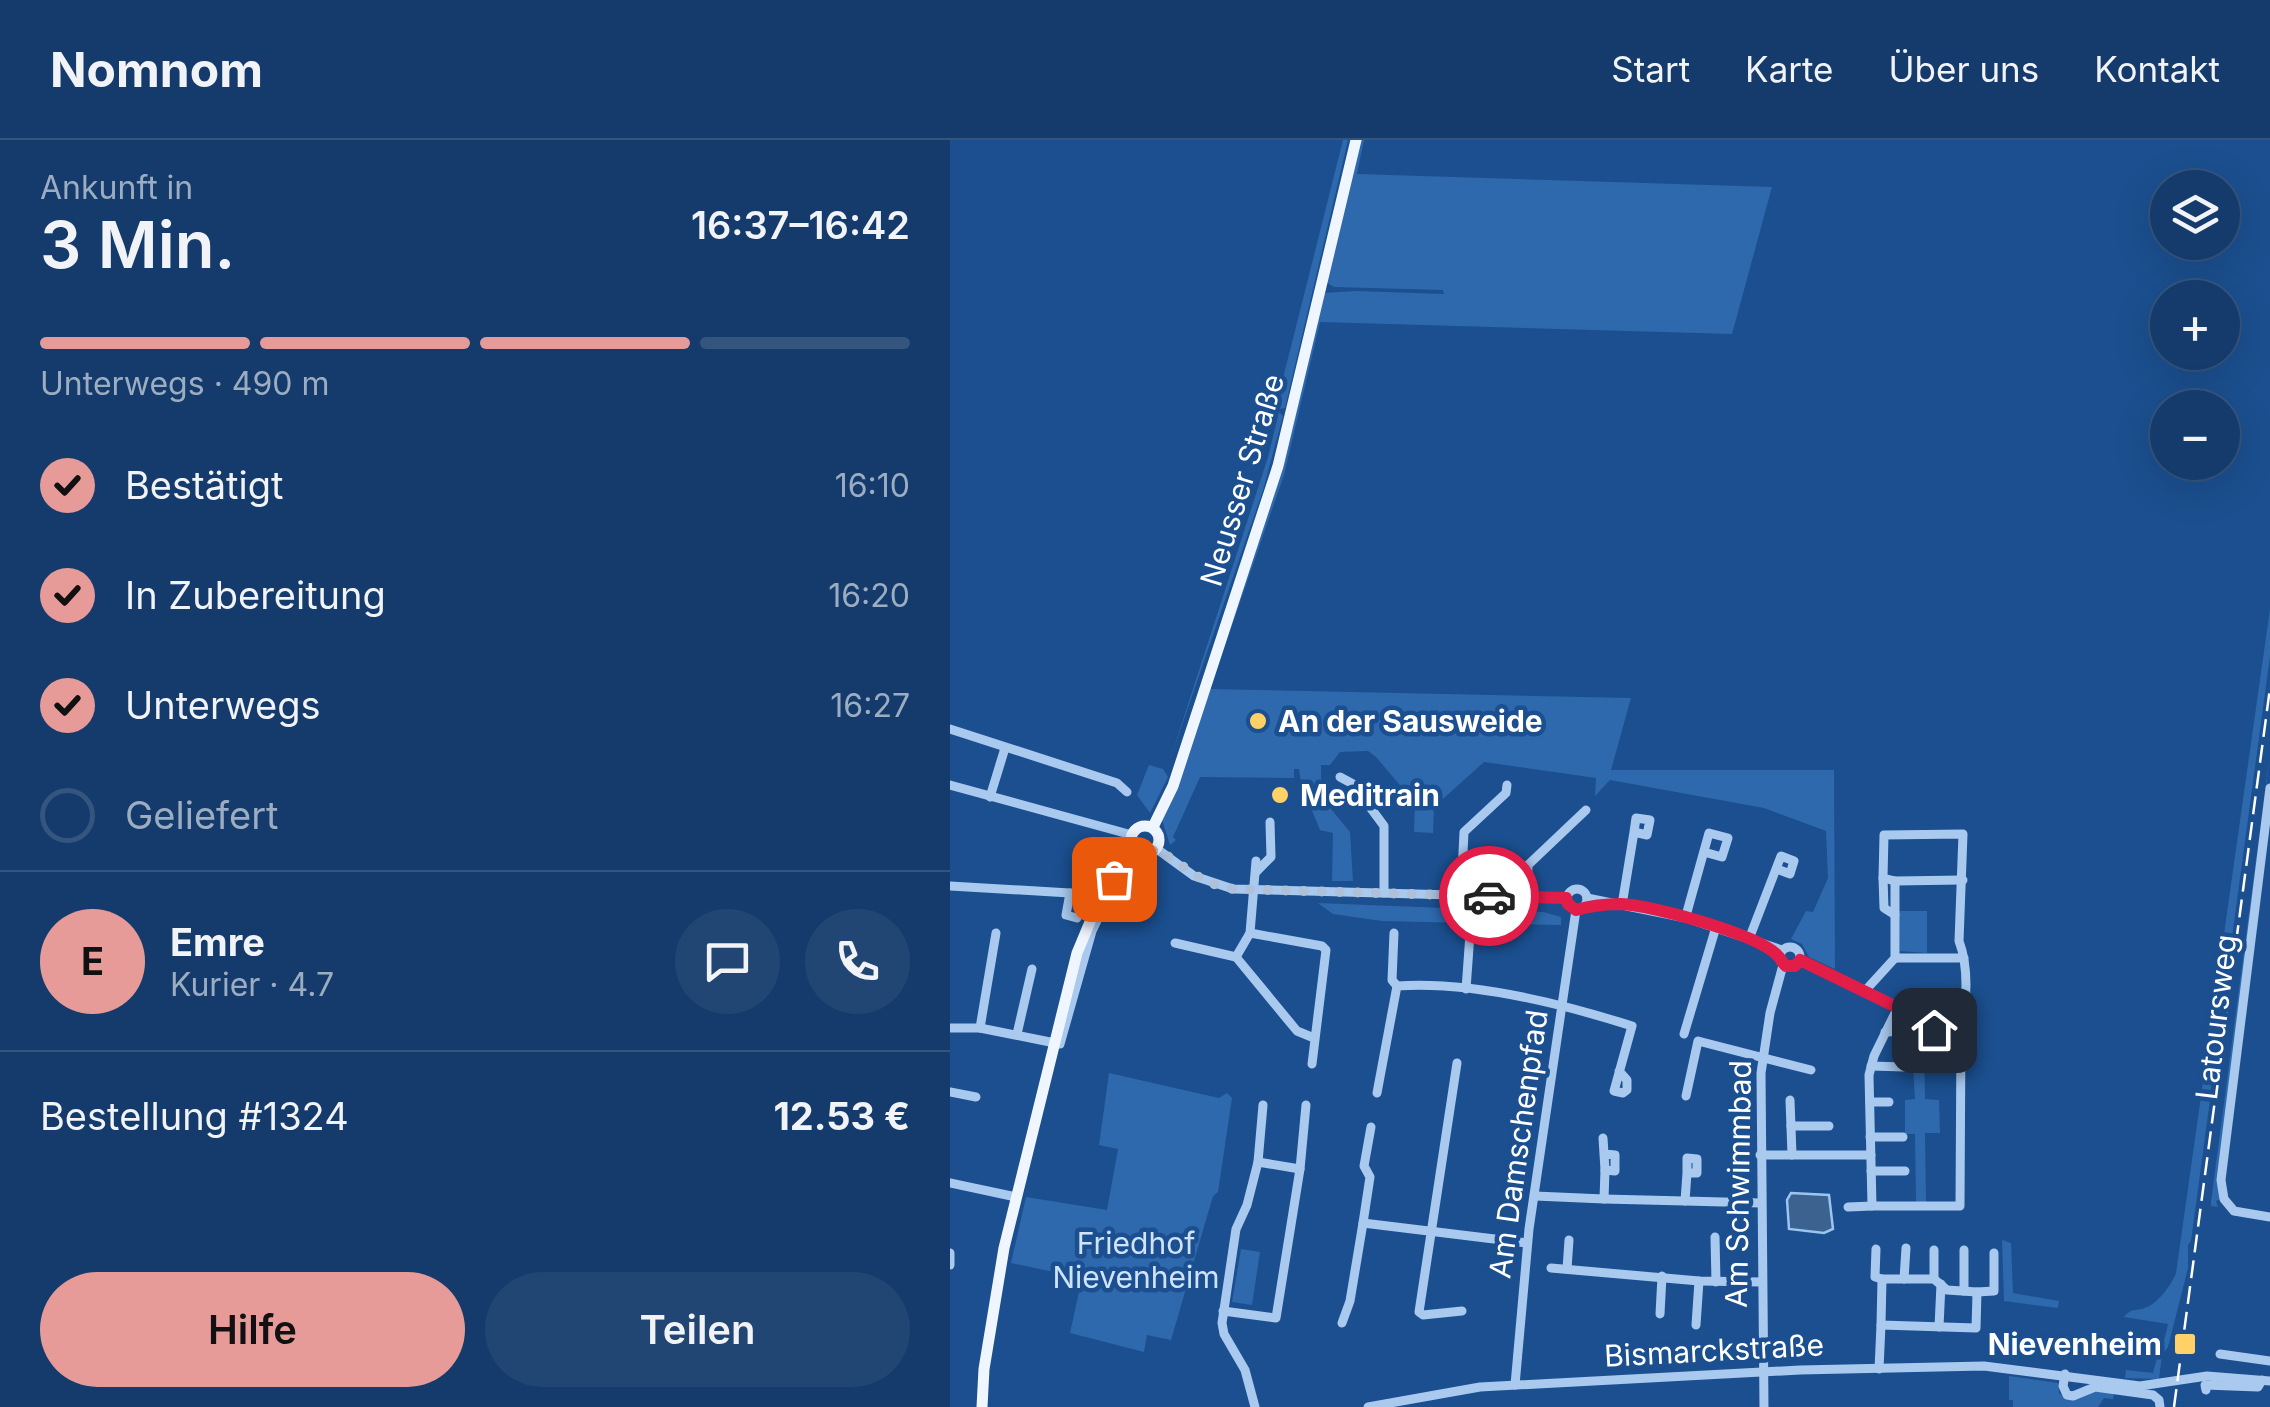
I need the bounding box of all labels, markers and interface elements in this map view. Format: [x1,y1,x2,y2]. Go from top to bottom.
text: Nomnom [50,40,263,99]
text: Start [1611,48,1690,90]
text: Karte [1745,48,1834,90]
text: Über uns [1889,48,2039,90]
text: Kontakt [2094,48,2220,90]
text: Ankunft in [40,168,193,207]
map controls [2150,170,2240,480]
button: layers [2150,170,2240,260]
text: 16:37–16:42 [691,202,910,248]
text: 3 Min. [40,205,235,284]
button: + [2150,280,2240,370]
text: Unterwegs · 490 m [40,364,330,403]
street label: Neusser Straße [1193,370,1291,590]
button: − [2150,390,2240,480]
icon: check [40,458,95,513]
text: Bestätigt [125,462,283,508]
text: 16:10 [835,466,910,505]
icon: check [40,568,95,623]
text: In Zubereitung [125,572,386,618]
text: 16:20 [828,576,910,615]
icon: check [40,678,95,733]
text: Unterwegs [125,682,321,728]
text: 16:27 [830,686,910,725]
place label: An der Sausweide [1278,703,1543,739]
marker: An der Sausweide [1247,710,1269,732]
place label: Meditrain [1300,777,1440,813]
marker: Meditrain [1269,784,1291,806]
text: Geliefert [125,792,279,838]
pin [1072,837,1157,922]
courier [1439,846,1539,946]
icon: bag [1087,852,1142,907]
icon: car [1462,869,1517,924]
button: chat [675,909,780,1014]
button: phone [805,909,910,1014]
text: Emre [170,919,265,965]
street label: Latoursweg [2188,932,2244,1102]
text: E [81,938,104,984]
text: Kurier · 4.7 [170,965,334,1004]
pin [1892,988,1977,1073]
icon: home [1907,1003,1962,1058]
street label: Am Damschenpfad [1481,1008,1555,1280]
street label: Am Schwimmbad [1718,1060,1758,1308]
text: Bestellung #1324 [40,1093,349,1139]
text: 12.53 € [773,1093,910,1139]
park label: Friedhof Nievenheim [1052,1225,1220,1295]
button: Hilfe [40,1272,465,1387]
button: Teilen [485,1272,910,1387]
street label: Bismarckstraße [1603,1326,1825,1374]
place label: Nievenheim [1988,1326,2162,1362]
marker: Nievenheim [2172,1331,2198,1357]

